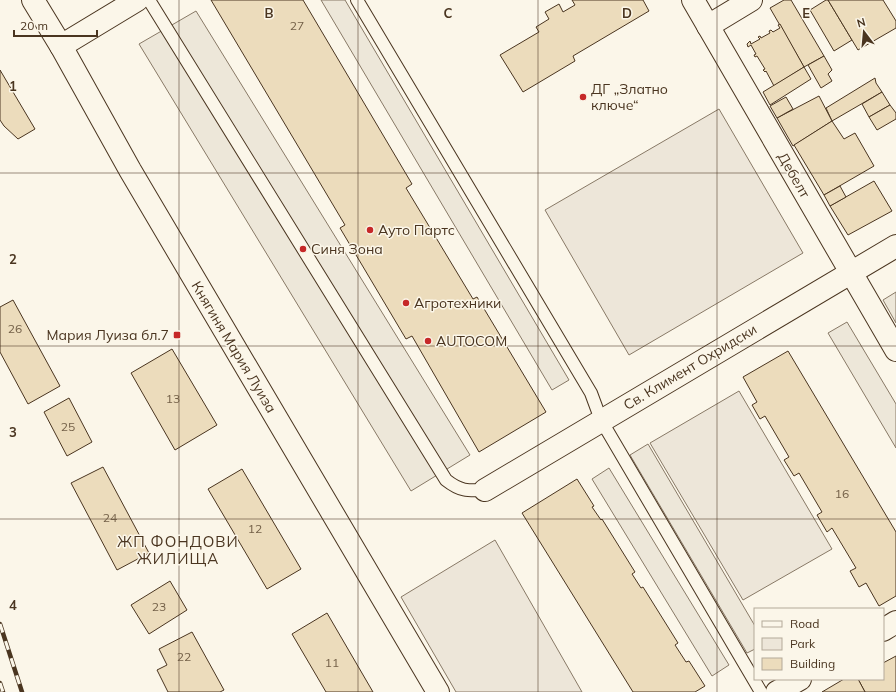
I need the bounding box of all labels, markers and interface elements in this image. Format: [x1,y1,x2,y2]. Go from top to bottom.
text: B [265,5,274,21]
text: C [444,5,453,21]
text: D [622,5,632,21]
text: E [802,5,810,21]
scale bar [14,12,97,38]
north arrow [844,12,884,52]
text: N [855,15,867,30]
text: 20 m [20,18,48,33]
house number: 27 [290,18,304,33]
text: 1 [9,78,17,94]
place label: ДГ „Златно ключе“ [591,80,668,114]
marker: ДГ „Златно ключе“ [578,92,588,102]
street label: Дебелт [774,149,814,201]
place label: Ауто Партс [378,221,455,239]
marker: Ауто Партс [365,225,375,235]
place label: Синя Зона [311,240,383,258]
marker: Синя Зона [298,244,308,254]
text: 2 [9,251,17,267]
street label: Княгиня Мария Луиза [188,278,280,416]
place label: Агротехники [414,294,501,312]
marker: Агротехники [401,298,411,308]
street label: Св. Климент Охридски [620,320,760,414]
house number: 26 [8,321,22,336]
place label: Мария Луиза бл.7 [47,326,169,344]
marker: Мария Луиза бл.7 [172,330,182,340]
place label: AUTOCOM [436,332,507,350]
marker: AUTOCOM [423,336,433,346]
house number: 13 [166,391,180,406]
house number: 25 [61,419,75,434]
text: 3 [9,424,17,440]
house number: 16 [835,486,849,501]
house number: 24 [103,510,117,525]
house number: 12 [248,521,262,536]
district label: ЖП ФОНДОВИ ЖИЛИЩА [117,532,239,568]
text: 4 [9,597,17,613]
house number: 23 [152,599,166,614]
legend [754,608,884,680]
text: Road [790,616,819,631]
text: Park [790,636,816,651]
house number: 22 [177,649,191,664]
house number: 11 [325,655,339,670]
text: Building [790,656,835,671]

